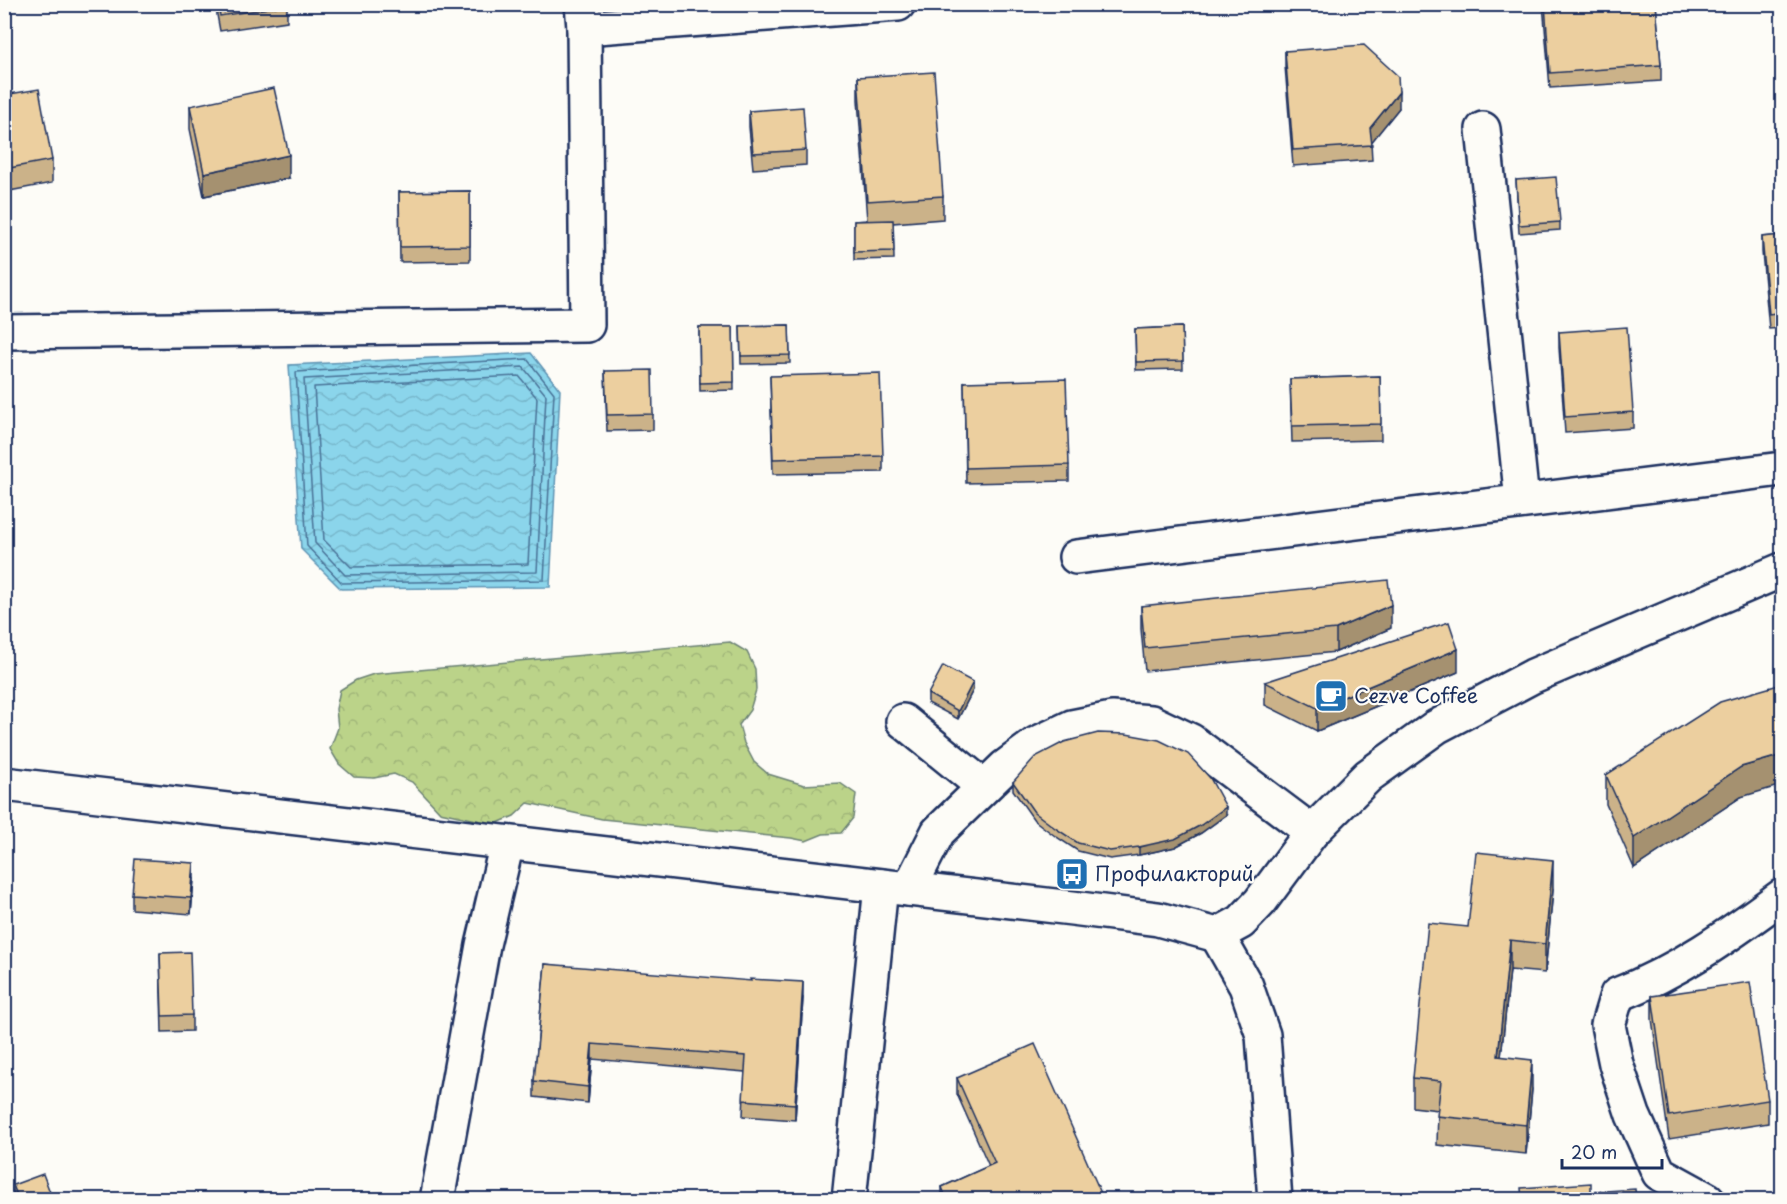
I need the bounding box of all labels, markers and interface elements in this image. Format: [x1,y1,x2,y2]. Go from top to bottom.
cafe icon: Cezve Coffee [1313,678,1349,714]
place label: Cezve Coffee [1354,680,1478,710]
bus stop icon: Профилакторий [1054,856,1090,892]
place label: Профилакторий [1095,858,1254,888]
scale bar [1562,1132,1662,1170]
text: 20 m [1571,1138,1617,1165]

